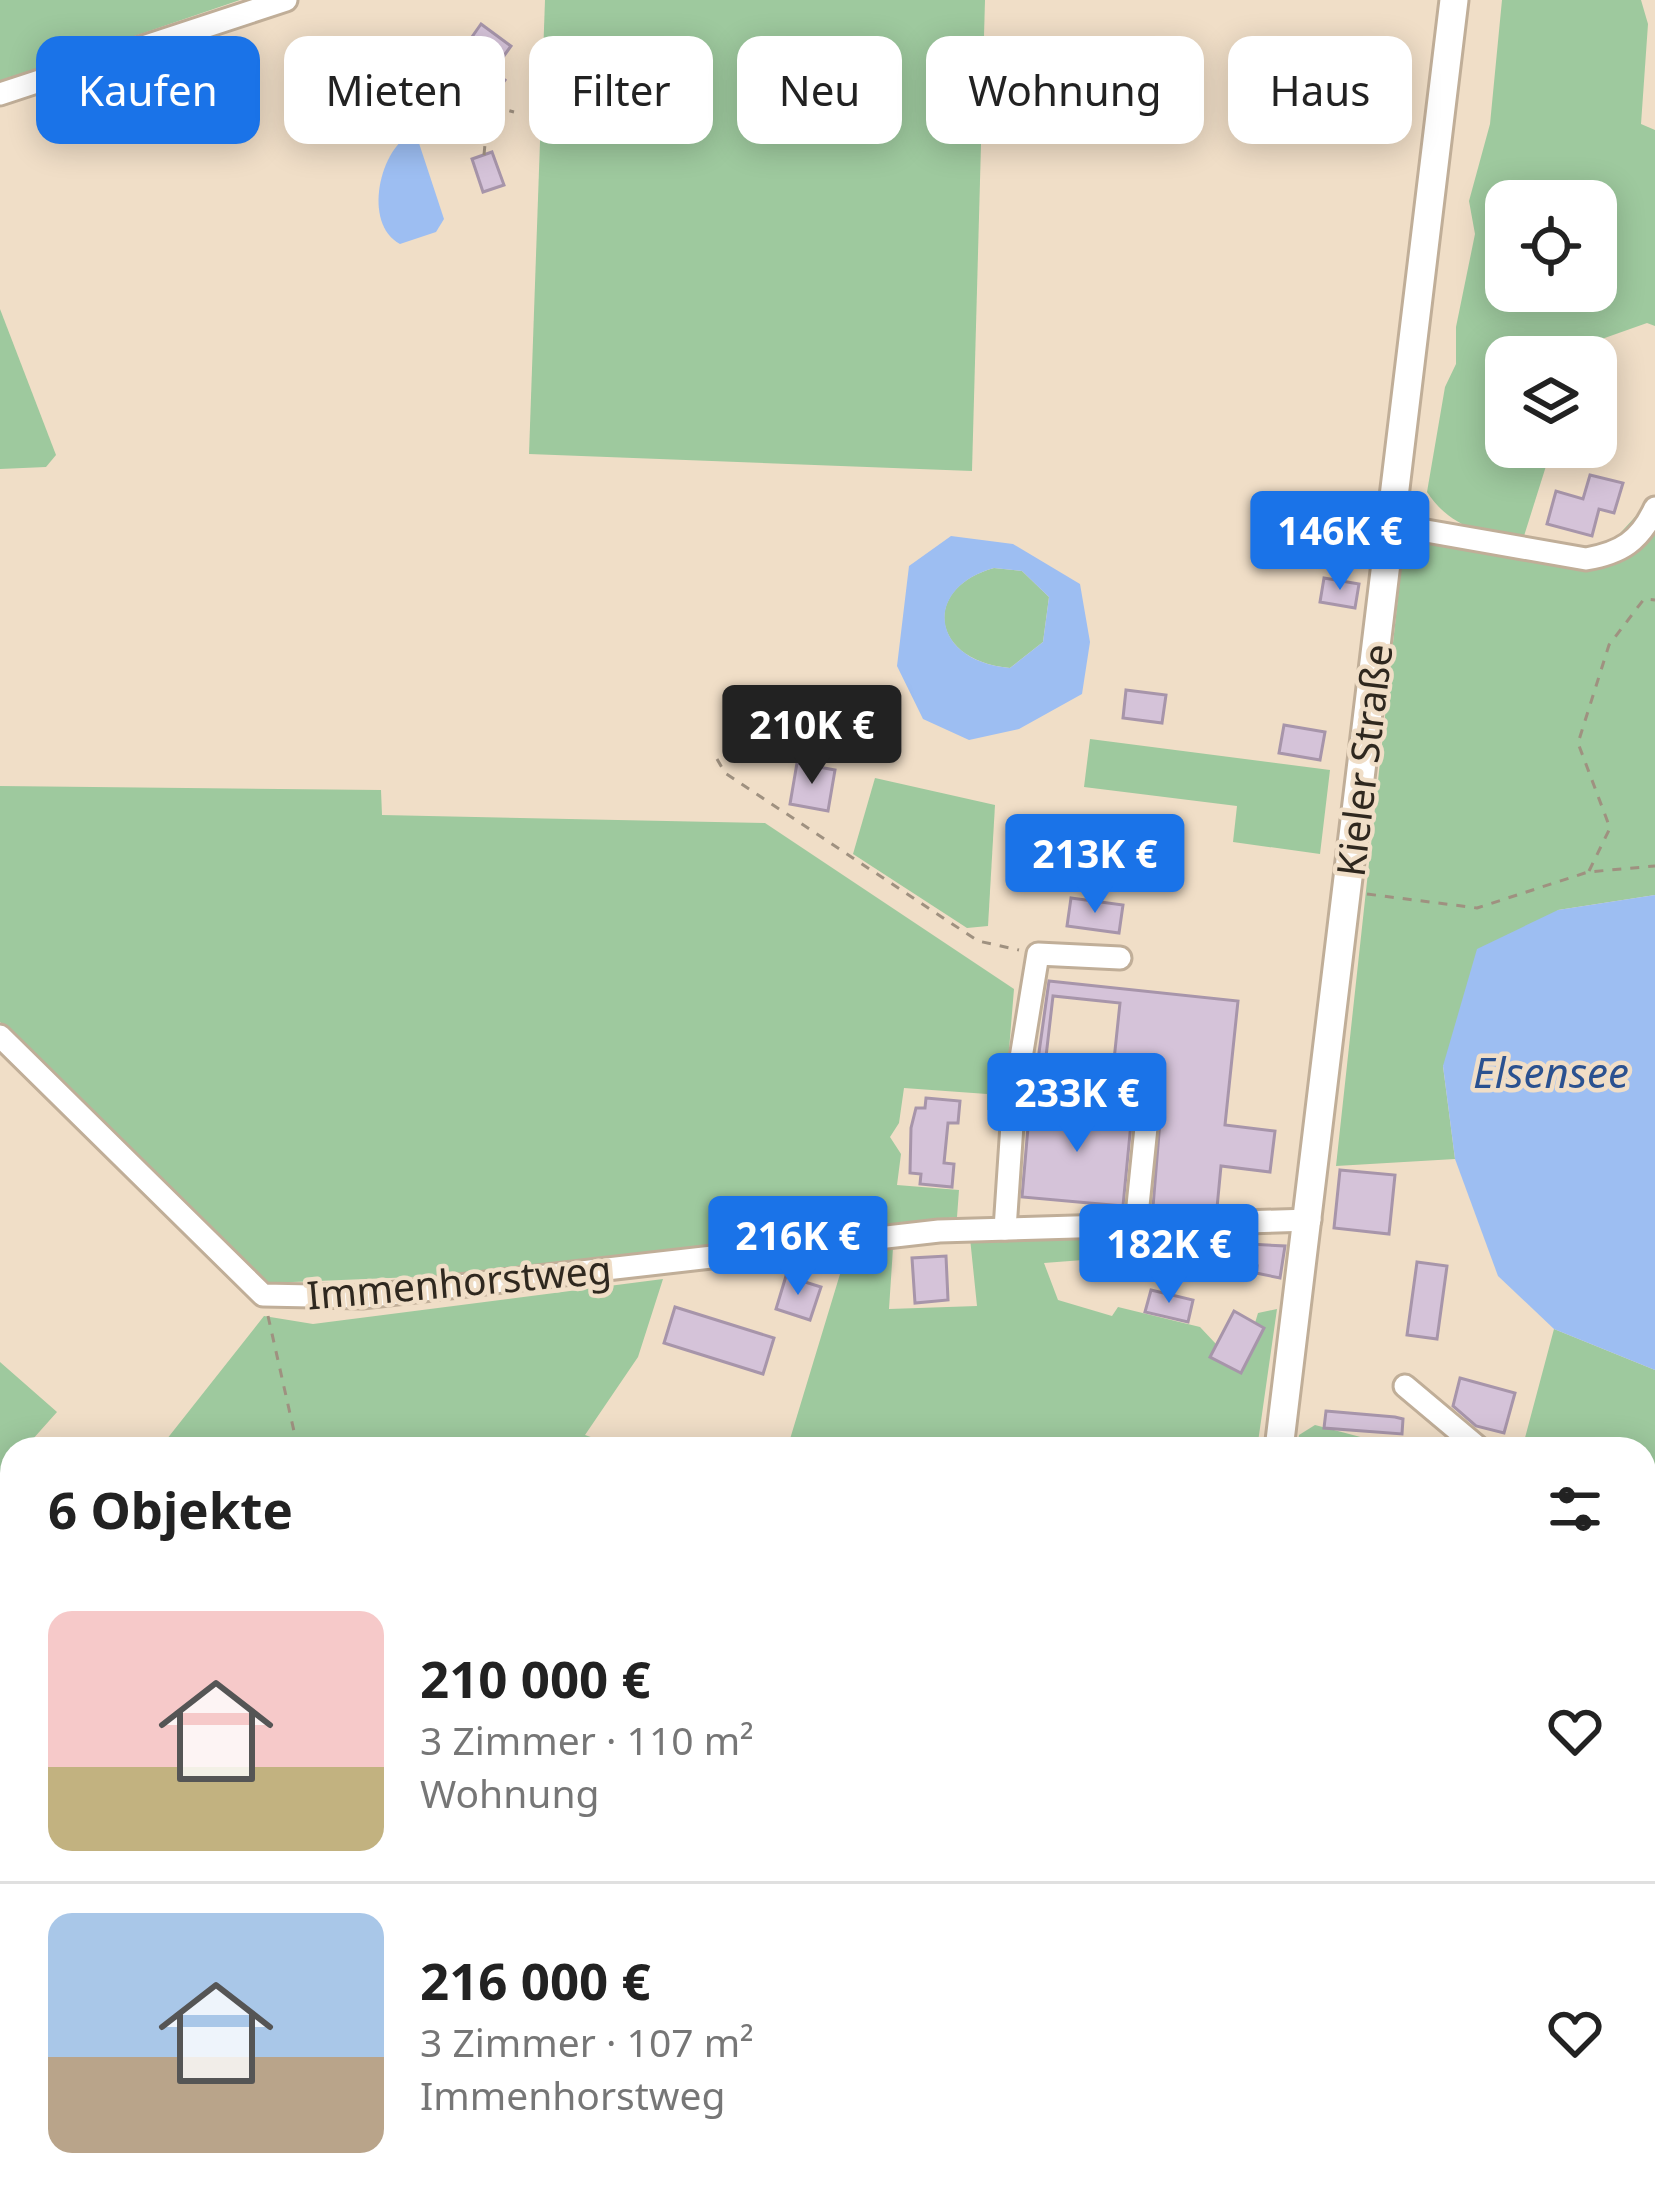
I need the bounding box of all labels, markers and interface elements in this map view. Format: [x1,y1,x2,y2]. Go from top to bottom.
chip: Kaufen [36,36,260,144]
chip: Mieten [284,36,505,144]
chip: Filter [529,36,713,144]
chip: Neu [737,36,902,144]
chip: Wohnung [926,36,1204,144]
chip: Haus [1228,36,1412,144]
map controls [1485,180,1617,468]
button: locate [1485,180,1617,312]
button: layers [1485,336,1617,468]
pin: 146K € [1242,491,1438,593]
text: 146K € [1277,503,1403,556]
street label: Kieler Straße [1322,641,1404,879]
pin: 210K € [714,685,910,787]
text: 210K € [749,697,875,750]
pin: 213K € [997,814,1193,916]
text: 213K € [1032,826,1158,879]
water label: Elsensee [1473,1043,1629,1100]
pin: 233K € [979,1053,1175,1155]
text: 233K € [1014,1065,1140,1118]
pin: 216K € [700,1196,896,1298]
pin: 182K € [1071,1204,1267,1306]
text: 216K € [735,1208,861,1261]
text: 182K € [1106,1216,1232,1269]
street label: Immenhorstweg [305,1241,613,1321]
text: 6 Objekte [48,1474,293,1544]
icon: filters [1542,1476,1608,1542]
text: 210 000 € [420,1643,651,1713]
icon: home [144,1659,288,1803]
icon: heart [1542,1698,1608,1764]
text: 3 Zimmer · 110 m² [420,1713,754,1766]
text: Wohnung [420,1766,599,1819]
text: 216 000 € [420,1945,651,2015]
icon: home [144,1961,288,2105]
icon: heart [1542,2000,1608,2066]
text: 3 Zimmer · 107 m² [420,2015,754,2068]
text: Immenhorstweg [420,2068,725,2121]

